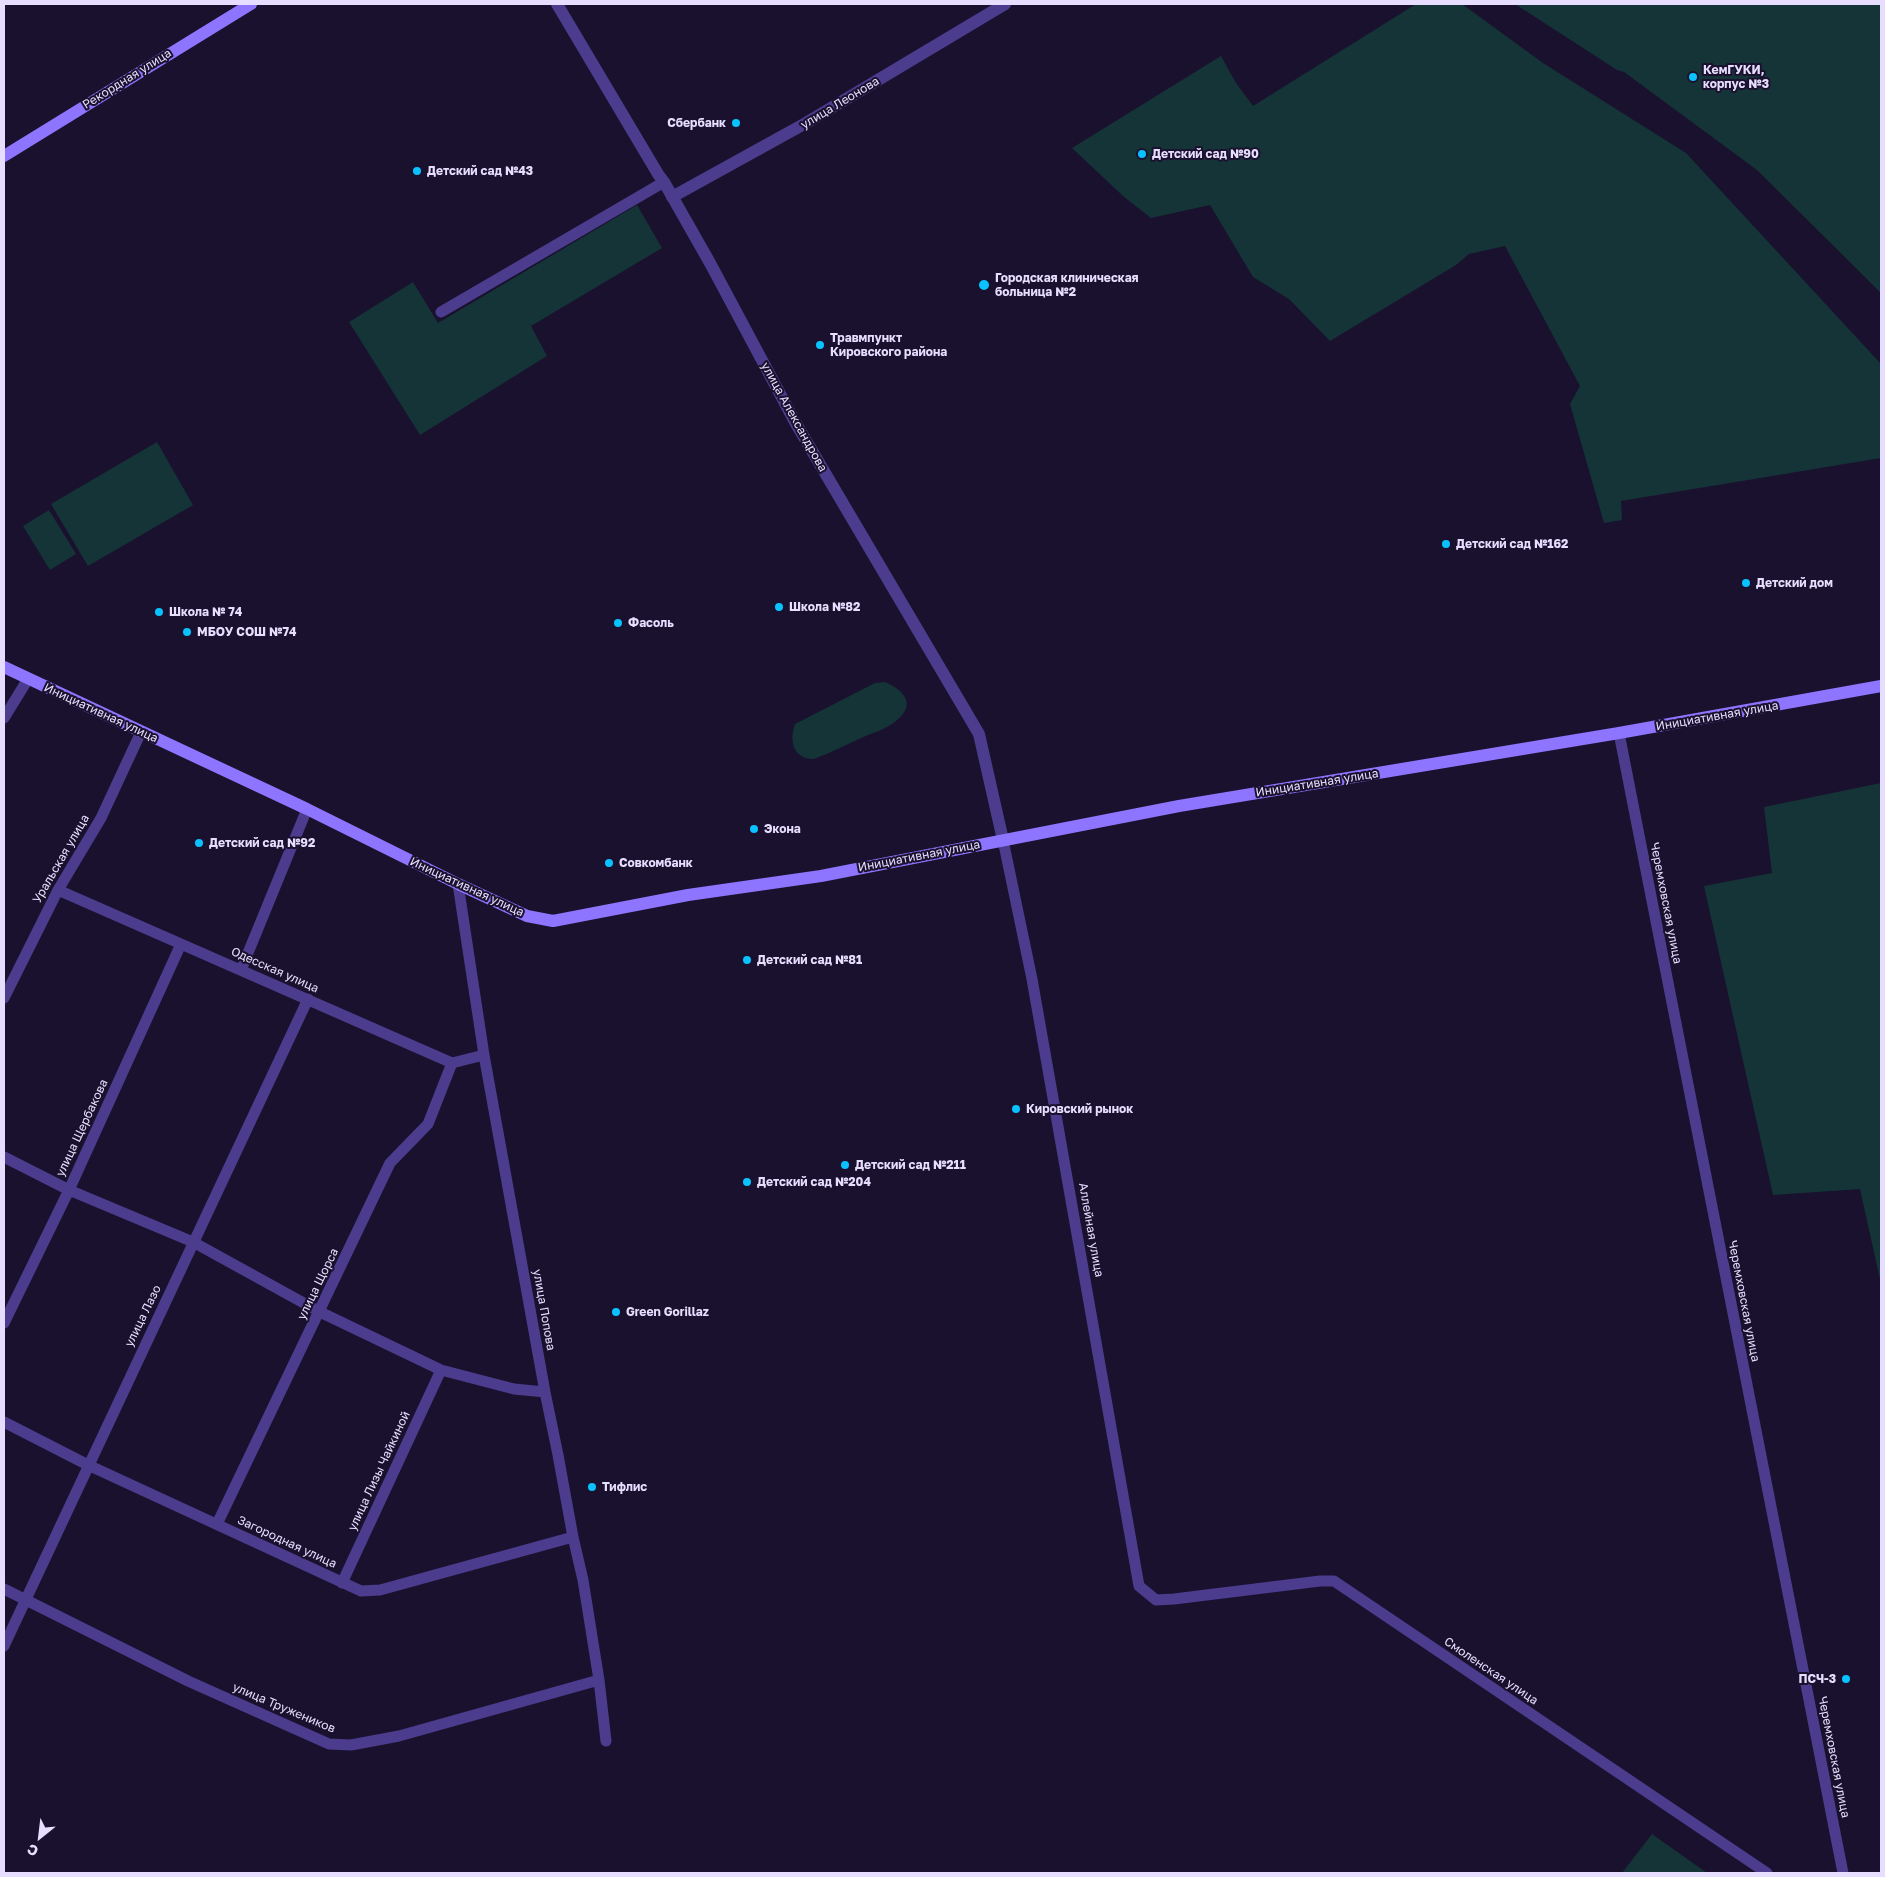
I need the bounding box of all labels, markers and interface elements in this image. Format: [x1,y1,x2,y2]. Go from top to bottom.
street label: Рекордная улица [80,46,174,112]
place label: КемГУКИ, корпус №3 [1703,63,1769,91]
marker: КемГУКИ, корпус №3 [1687,71,1699,83]
street label: улица Леонова [798,74,882,132]
place label: Сбербанк [667,116,726,130]
marker: Сбербанк [730,117,742,129]
place label: Детский сад №90 [1152,147,1259,161]
marker: Детский сад №90 [1136,148,1148,160]
place label: Детский сад №43 [427,164,533,178]
marker: Детский сад №43 [411,165,423,177]
place label: Городская клиническая больница №2 [995,271,1139,299]
marker: Городская клиническая больница №2 [977,278,991,292]
place label: Травмпункт Кировского района [830,331,947,359]
marker: Травмпункт Кировского района [814,339,826,351]
street label: улица Александрова [758,360,830,474]
place label: Детский сад №162 [1456,537,1568,551]
marker: Детский сад №162 [1440,538,1452,550]
place label: Детский дом [1756,576,1833,590]
marker: Детский дом [1740,577,1752,589]
place label: Школа №82 [789,600,860,614]
marker: Школа №82 [773,601,785,613]
place label: Школа № 74 [169,605,242,619]
marker: Школа № 74 [153,606,165,618]
place label: Фасоль [628,616,674,630]
marker: Фасоль [612,617,624,629]
place label: МБОУ СОШ №74 [197,625,296,639]
marker: МБОУ СОШ №74 [181,626,193,638]
street label: Инициативная улица [42,680,160,746]
street label: Инициативная улица [1655,698,1779,734]
street label: Инициативная улица [1255,766,1379,800]
street label: Уральская улица [30,812,92,906]
place label: Экона [764,822,801,836]
marker: Экона [748,823,760,835]
place label: Детский сад №92 [209,836,315,850]
marker: Детский сад №92 [193,837,205,849]
street label: Инициативная улица [857,837,981,875]
street label: Черемховская улица [1647,841,1685,965]
street label: Инициативная улица [408,854,526,920]
place label: Совкомбанк [619,856,693,870]
marker: Совкомбанк [603,857,615,869]
street label: Одесская улица [229,944,321,996]
place label: Детский сад №81 [757,953,862,967]
marker: Детский сад №81 [741,954,753,966]
street label: улица Щербакова [53,1077,111,1179]
place label: Кировский рынок [1026,1102,1133,1116]
marker: Кировский рынок [1010,1103,1022,1115]
place label: Детский сад №211 [855,1158,966,1172]
marker: Детский сад №211 [839,1159,851,1171]
place label: Детский сад №204 [757,1175,871,1189]
marker: Детский сад №204 [741,1176,753,1188]
street label: Аллейная улица [1076,1182,1106,1278]
street label: Черемховская улица [1725,1239,1763,1363]
street label: улица Щорса [294,1246,342,1322]
street label: улица Попова [530,1268,558,1352]
street label: улица Лазо [122,1283,164,1349]
place label: Green Gorillaz [626,1305,709,1319]
marker: Green Gorillaz [610,1306,622,1318]
street label: улица Лизы Чайкиной [345,1409,413,1533]
place label: Тифлис [602,1480,647,1494]
marker: Тифлис [586,1481,598,1493]
street label: Загородная улица [235,1513,339,1571]
street label: Смоленская улица [1441,1634,1541,1708]
place label: ПСЧ-3 [1798,1672,1836,1686]
marker: ПСЧ-3 [1840,1673,1852,1685]
street label: улица Тружеников [231,1680,337,1736]
street label: Черемховская улица [1815,1695,1853,1819]
north arrow [15,1812,65,1862]
text: С [24,1841,41,1860]

